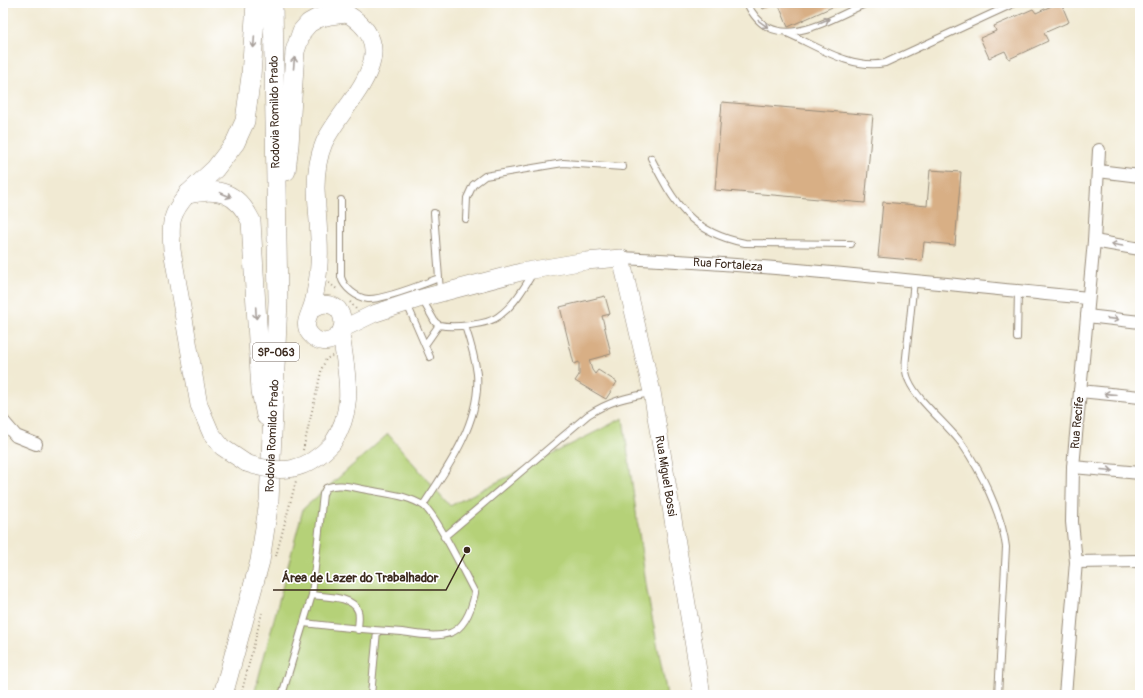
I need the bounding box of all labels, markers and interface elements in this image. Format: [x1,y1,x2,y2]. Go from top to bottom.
one-way arrow [818,17,830,24]
one-way arrow [757,20,768,28]
one-way arrow [250,35,257,48]
street label: Rodovia Romildo Prado [267,55,283,169]
one-way arrow [291,57,298,70]
one-way arrow [220,191,232,199]
one-way arrow [1111,241,1124,249]
street label: Rua Fortaleza [693,254,764,274]
one-way arrow [253,306,260,319]
one-way arrow [1107,315,1120,323]
road number: SP-063 [253,343,299,361]
street label: Rodovia Romildo Prado [262,378,282,493]
one-way arrow [1104,391,1117,398]
street label: Rua Recife [1067,396,1087,450]
street label: Rua Miguel Bossi [652,434,680,517]
one-way arrow [1100,467,1113,474]
callout: Área de Lazer do Trabalhador [273,565,446,590]
text: Área de Lazer do Trabalhador [282,570,439,586]

